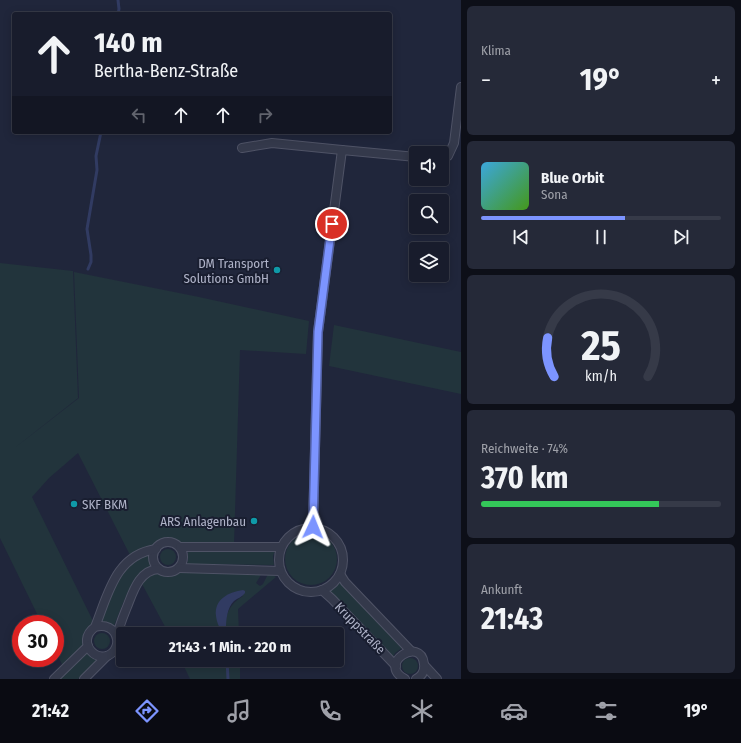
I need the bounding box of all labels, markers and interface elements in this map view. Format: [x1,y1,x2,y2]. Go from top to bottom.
text: 140 m [94,26,163,59]
icon: ahead [28,28,80,80]
text: Klima [481,43,511,58]
text: Bertha-Benz-Straße [94,60,238,82]
text: 19° [580,62,622,98]
text: − [481,67,491,94]
text: + [711,67,721,94]
icon: left [128,104,150,126]
icon: ahead [170,104,192,126]
icon: ahead [212,104,234,126]
icon: right [254,104,276,126]
map controls [409,146,449,282]
button: sound [409,146,449,186]
text: Blue Orbit [541,169,604,187]
text: Sona [541,187,568,202]
button: search [409,194,449,234]
pin [315,207,349,241]
icon: arrive [321,213,343,235]
icon: previous [510,226,532,248]
icon: pause [590,226,612,248]
icon: next [670,226,692,248]
button: layers [409,242,449,282]
place label: DM Transport Solutions GmbH [183,256,270,286]
marker: DM Transport Solutions GmbH [272,265,282,275]
text: 25 [580,321,621,371]
text: km/h [585,368,617,385]
text: Reichweite · 74% [481,441,568,456]
text: 370 km [481,460,568,496]
place label: SKF BKM [82,497,127,512]
marker: SKF BKM [69,499,79,509]
position arrow [292,506,334,548]
place label: ARS Anlagenbau [160,514,246,529]
marker: ARS Anlagenbau [249,516,259,526]
text: Ankunft [481,582,523,597]
street label: Kruppstraße [332,599,388,657]
text: 21:43 [481,601,543,637]
speed limit sign: 30 [12,615,64,667]
text: 21:43 · 1 Min. · 220 m [169,638,291,656]
icon: directions [133,697,161,725]
icon: music [225,697,253,725]
icon: phone [316,697,344,725]
icon: climate [408,697,436,725]
icon: car [500,697,528,725]
icon: filters [592,697,620,725]
text: 21:42 [32,700,69,722]
text: 19° [684,700,709,722]

